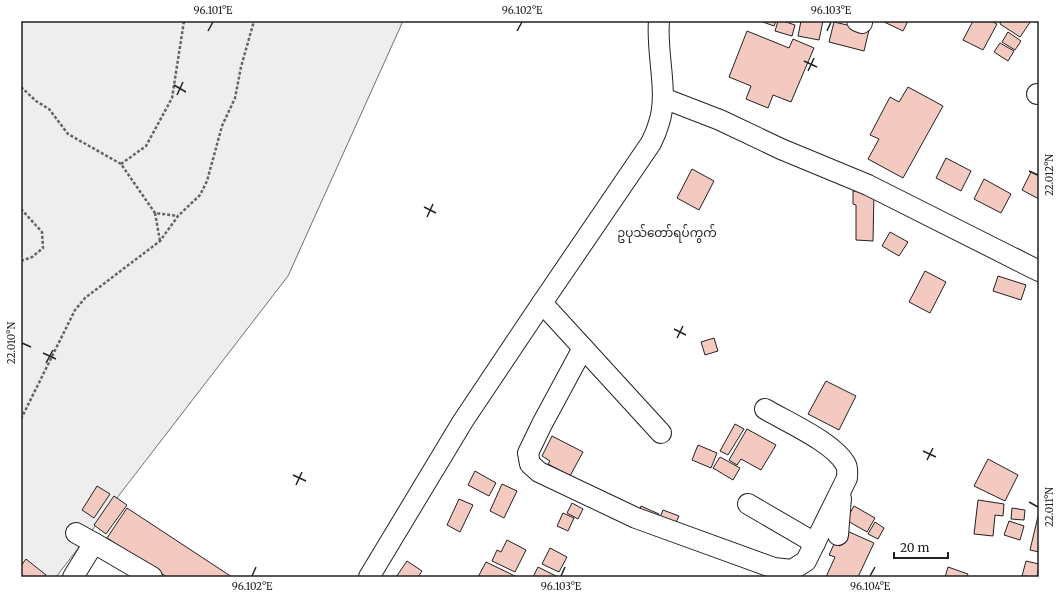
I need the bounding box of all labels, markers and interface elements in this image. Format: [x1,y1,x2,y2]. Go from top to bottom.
text: 96.101°E [194,4,233,17]
text: 96.102°E [502,4,543,17]
text: 96.103°E [811,4,852,17]
text: 22.012°N [1043,154,1056,196]
district label: ဥပုသ်တော်ရပ်ကွက် [617,224,717,243]
text: 22.010°N [5,322,18,364]
text: 22.011°N [1043,487,1056,527]
scale bar [894,534,948,560]
text: 20 m [900,540,929,555]
text: 96.102°E [232,580,273,593]
text: 96.103°E [541,580,582,593]
text: 96.104°E [850,580,891,593]

